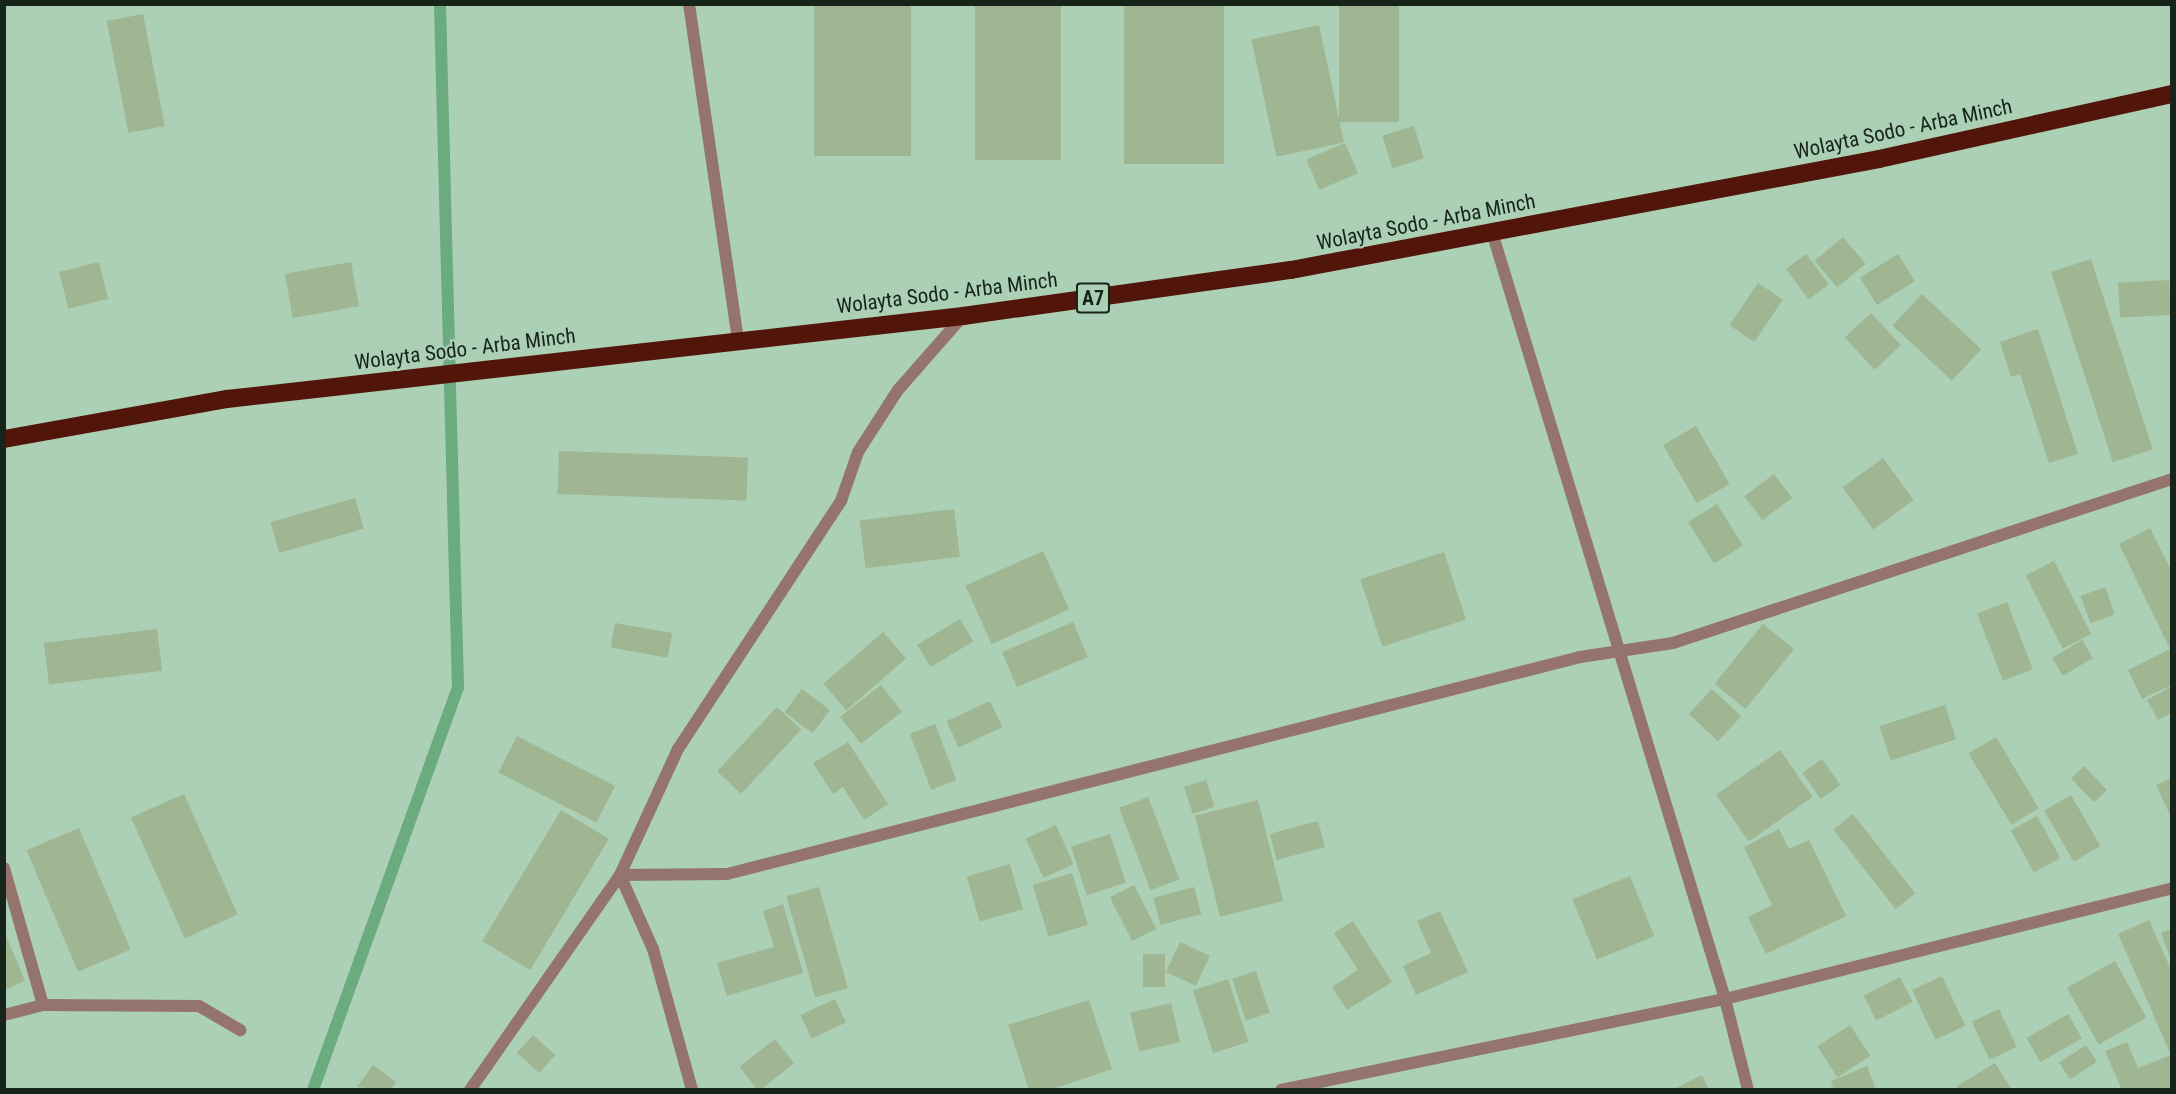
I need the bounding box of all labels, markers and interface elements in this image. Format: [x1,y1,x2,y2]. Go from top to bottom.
street label: Wolayta Sodo - Arba Minch [1792,94,2014,164]
street label: Wolayta Sodo - Arba Minch [1314,188,1538,256]
street label: Wolayta Sodo - Arba Minch [835,267,1059,319]
road number: A7 [1075,281,1111,315]
street label: Wolayta Sodo - Arba Minch [353,323,577,375]

